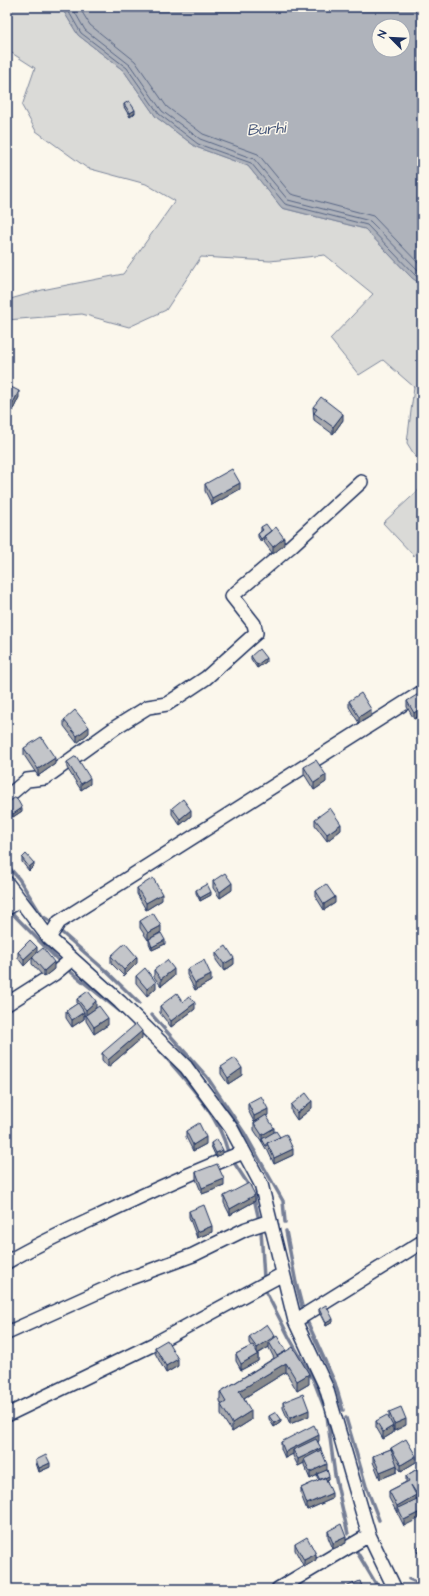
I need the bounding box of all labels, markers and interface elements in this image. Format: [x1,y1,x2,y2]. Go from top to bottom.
north arrow [371,18,411,58]
text: N [374,28,391,40]
water label: Burhi [246,116,289,141]

